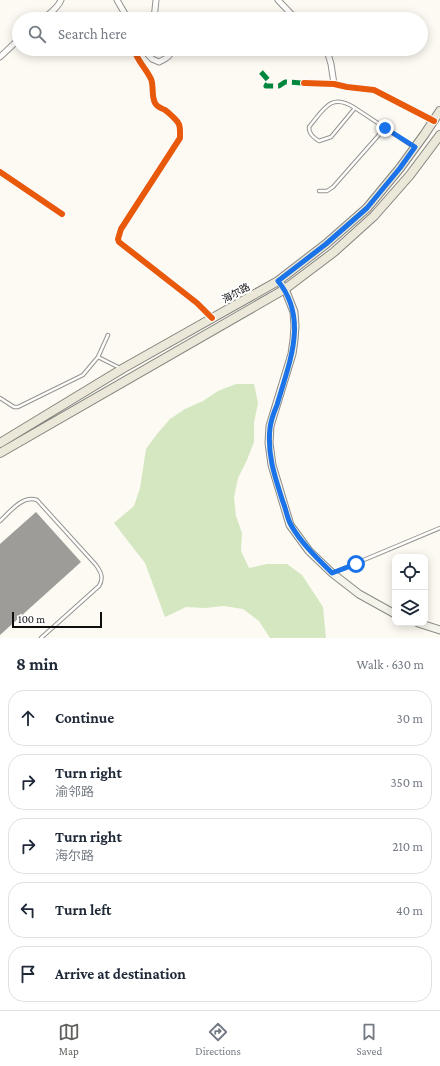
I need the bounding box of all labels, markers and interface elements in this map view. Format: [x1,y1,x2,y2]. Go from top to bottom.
search box [12,12,428,56]
icon: search [26,23,48,45]
text: Search here [58,26,127,42]
route end [376,119,394,137]
street label: 海尔路 [220,281,252,305]
map controls [392,554,428,626]
button: locate [392,554,428,590]
route start [347,555,365,573]
button: layers [392,590,428,626]
scale bar [12,610,102,629]
text: 100 m [18,613,45,625]
text: 8 min [16,655,58,674]
text: Walk · 630 m [356,657,424,672]
icon: ahead [17,707,39,729]
text: Continue [55,710,114,726]
text: 30 m [397,711,423,726]
text: Turn right [55,765,122,781]
icon: right [17,771,39,793]
text: 350 m [390,775,423,790]
text: 渝邻路 [55,784,94,799]
text: Turn right [55,829,122,845]
icon: right [17,835,39,857]
text: 210 m [392,839,423,854]
text: 海尔路 [55,848,94,863]
icon: left [17,899,39,921]
text: Turn left [55,902,111,918]
text: 40 m [396,903,423,918]
icon: arrive [17,963,39,985]
text: Arrive at destination [55,966,186,982]
tab: Map [58,1021,80,1057]
tab: Directions [195,1021,241,1057]
tab: Saved [356,1021,382,1057]

